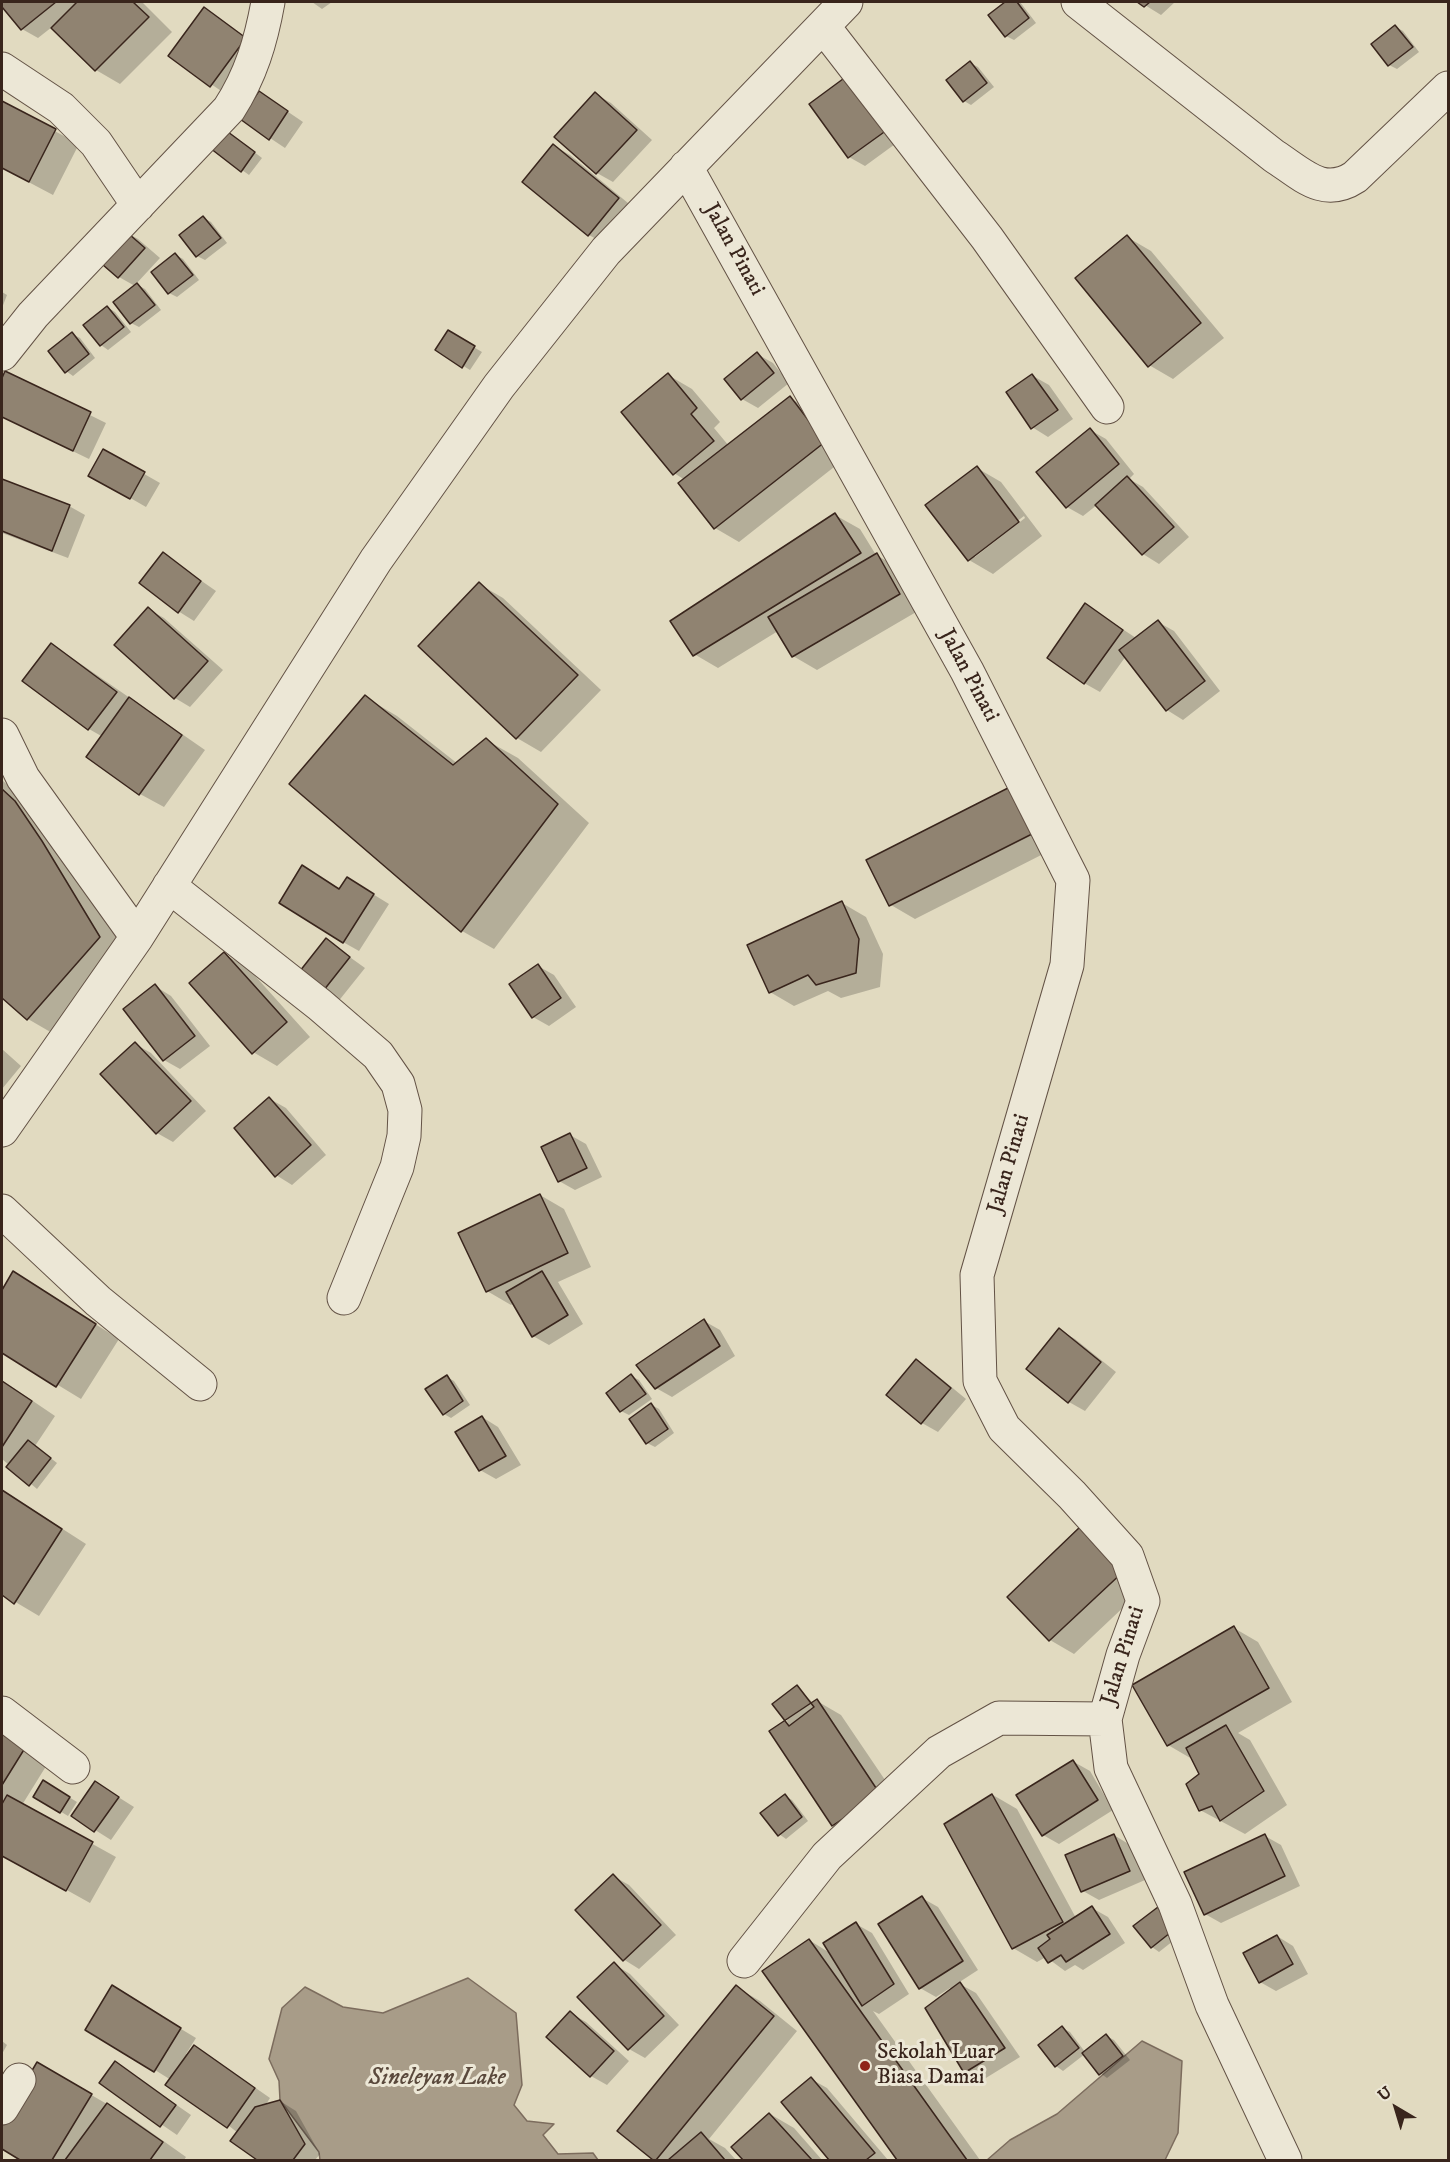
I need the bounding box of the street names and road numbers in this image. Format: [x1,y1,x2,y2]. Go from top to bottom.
street label: Jalan Pinati [697,199,769,301]
street label: Jalan Pinati [932,625,1004,727]
street label: Jalan Pinati [983,1111,1037,1217]
street label: Jalan Pinati [1096,1603,1152,1709]

